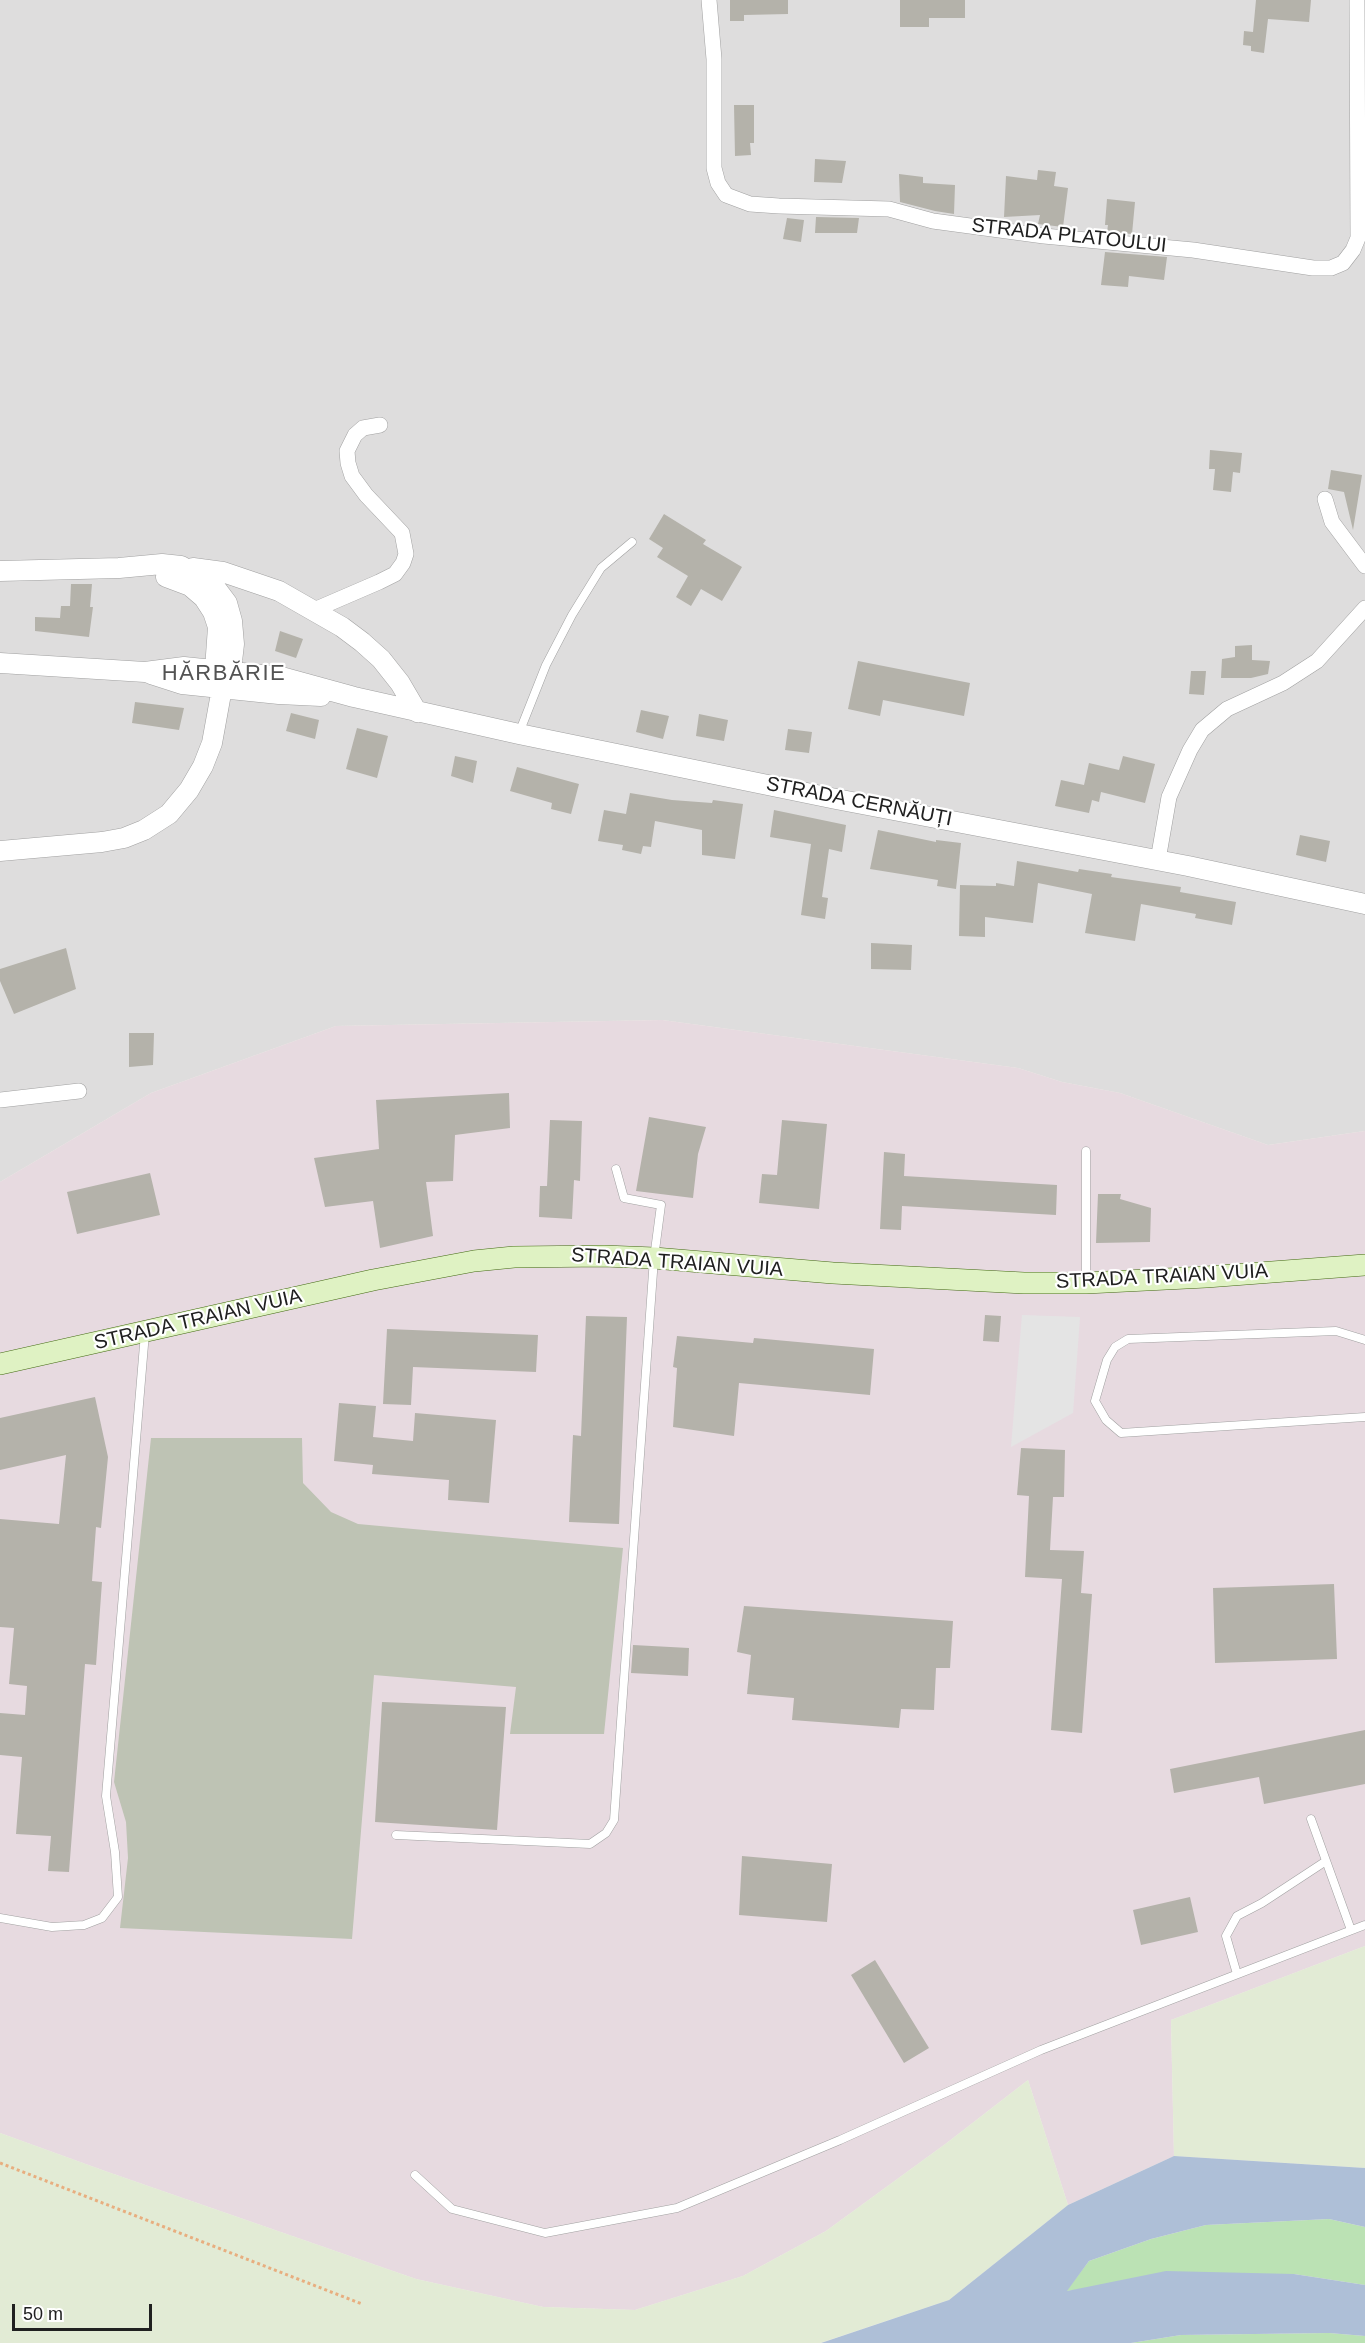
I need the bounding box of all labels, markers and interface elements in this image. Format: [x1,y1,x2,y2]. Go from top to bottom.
street label: STRADA PLATOULUI [970,214,1168,258]
district label: HĂRBĂRIE [162,661,286,687]
street label: STRADA CERNĂUȚI [764,772,954,832]
street label: STRADA TRAIAN VUIA [570,1244,784,1282]
street label: STRADA TRAIAN VUIA [1055,1259,1269,1295]
street label: STRADA TRAIAN VUIA [92,1284,304,1356]
scale bar [15,2292,154,2330]
text: 50 m [23,2304,63,2324]

